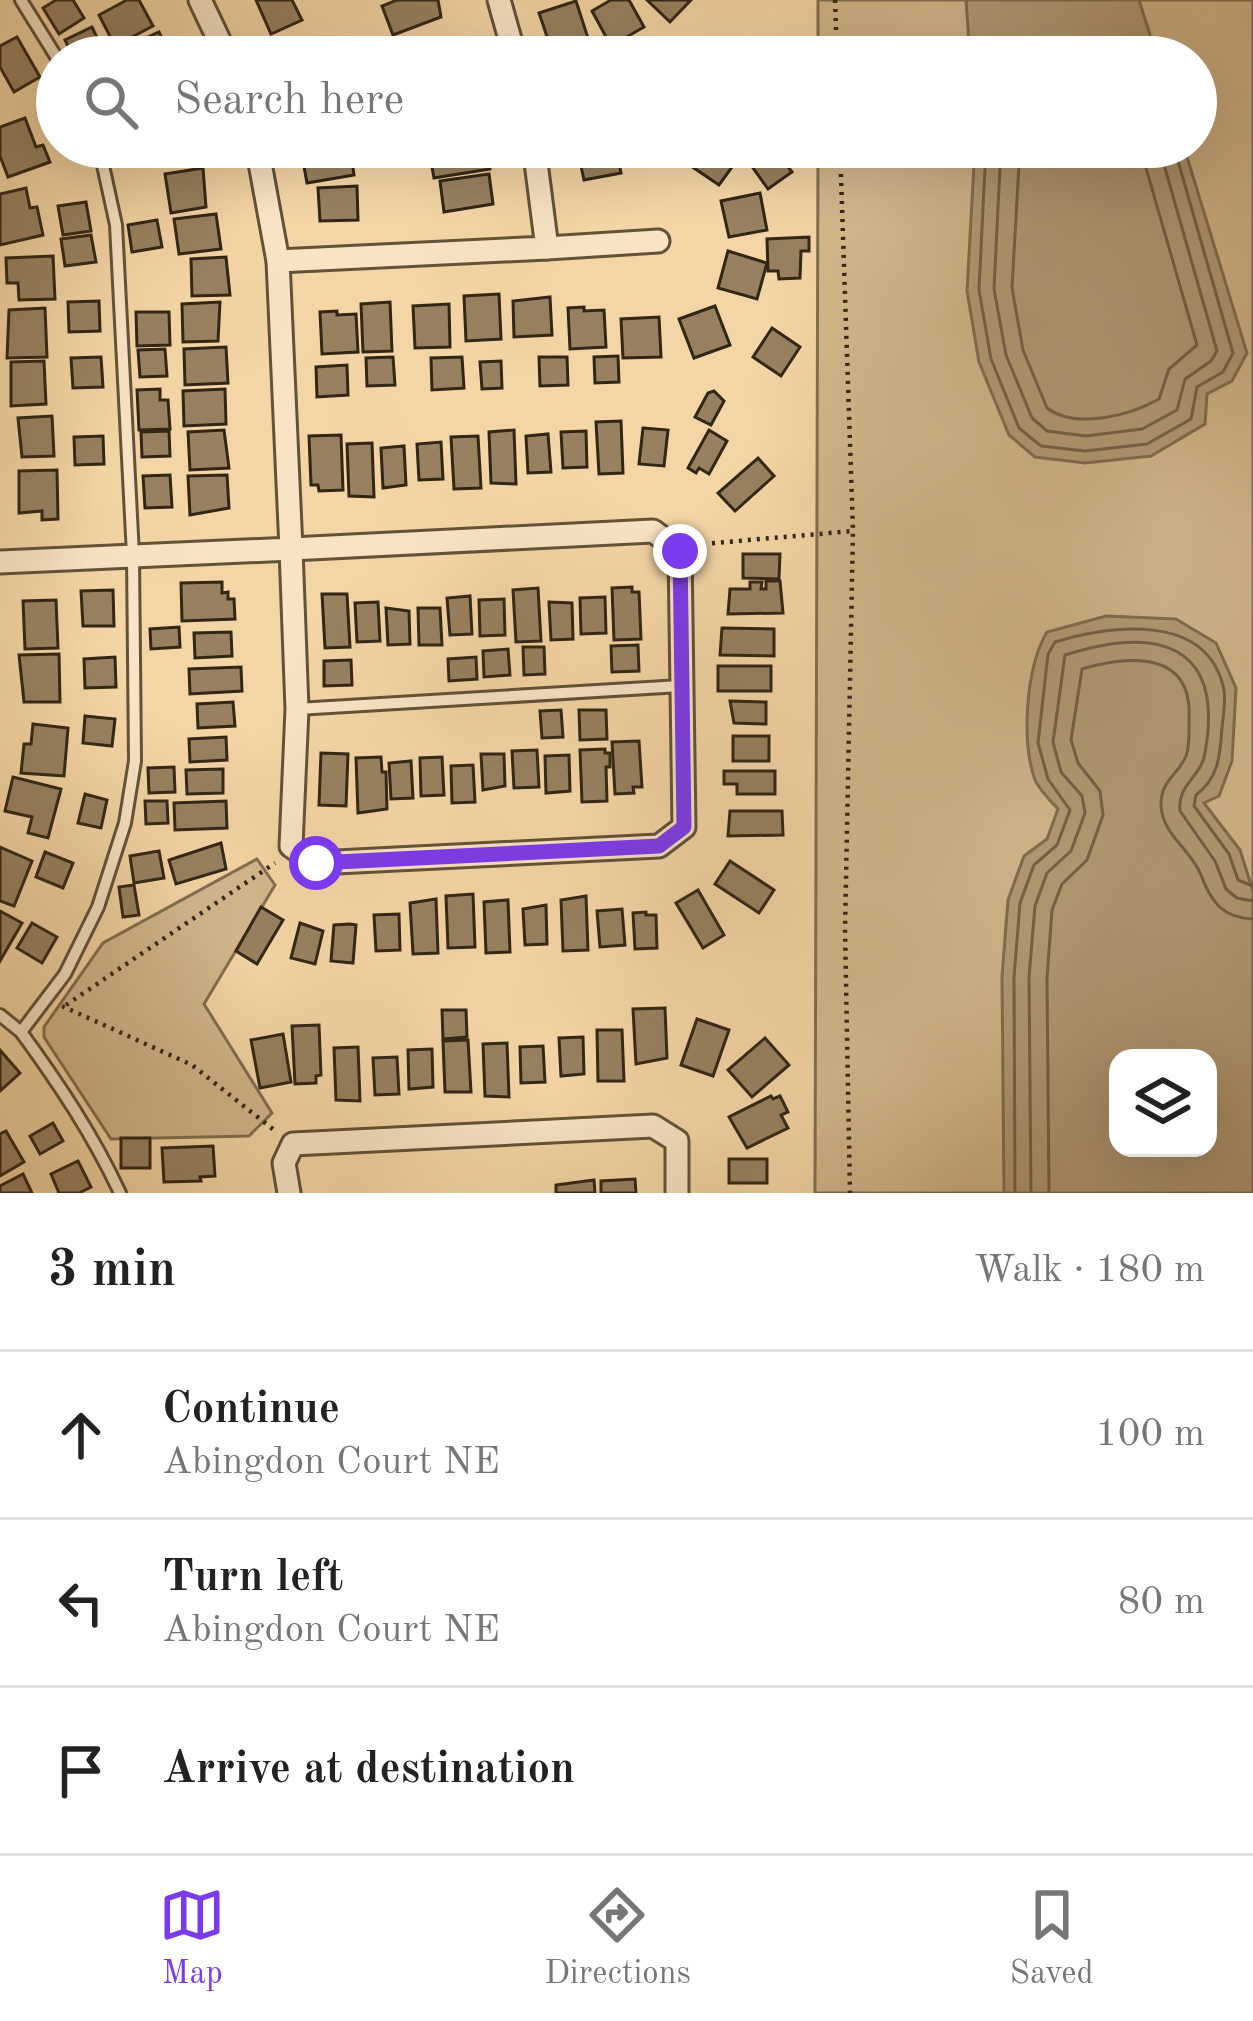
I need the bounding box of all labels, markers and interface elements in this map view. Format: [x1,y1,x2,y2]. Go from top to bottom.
search box [36,36,1217,168]
icon: search [78,69,144,135]
text: Search here [174,79,404,124]
route end [653,524,707,578]
route start [289,836,343,890]
map controls [1109,1049,1217,1157]
button: layers [1109,1049,1217,1157]
text: 3 min [48,1246,176,1297]
text: Walk · 180 m [974,1251,1205,1290]
text: Continue [162,1388,340,1433]
icon: ahead [48,1402,114,1468]
text: 100 m [1095,1415,1205,1454]
text: Abingdon Court NE [162,1443,500,1482]
text: Turn left [162,1556,343,1601]
icon: left [48,1570,114,1636]
text: 80 m [1118,1583,1205,1622]
text: Abingdon Court NE [162,1611,500,1650]
icon: arrive [48,1738,114,1804]
text: Arrive at destination [162,1748,575,1793]
tab: Map [159,1882,225,1995]
tab: Directions [544,1882,691,1995]
tab: Saved [1010,1882,1094,1995]

